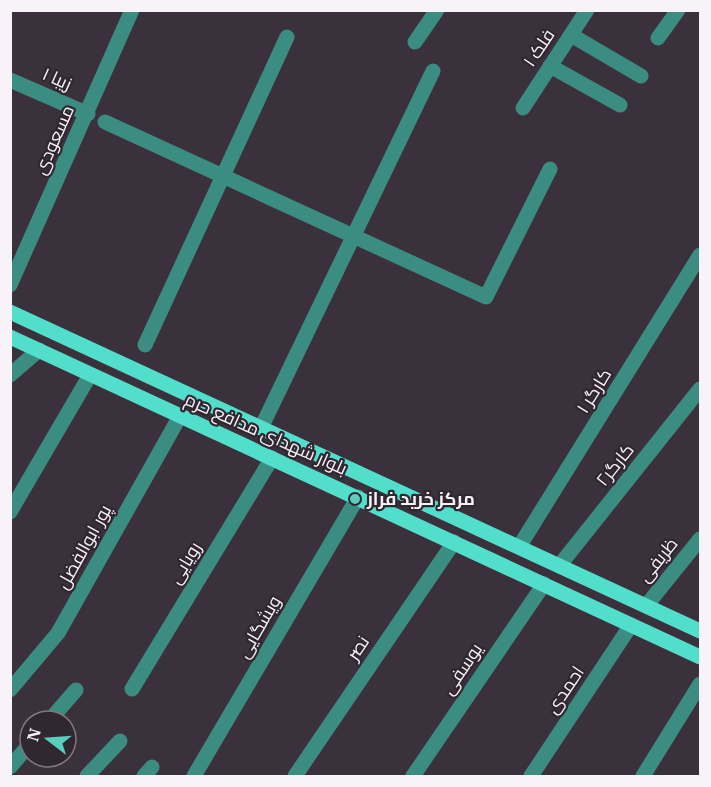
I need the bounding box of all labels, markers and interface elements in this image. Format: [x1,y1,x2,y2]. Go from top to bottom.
street label: فلک ۱ [518,24,560,71]
street label: زیبا ۱ [39,62,76,95]
street label: مسعودی [28,101,79,178]
street label: کارگر ۱ [571,364,616,417]
street label: بلوار شهدای مدافع حرم [181,387,351,481]
street label: کارگر۲ [590,439,639,491]
place label: مرکز خرید فراز [366,487,475,510]
marker: مرکز خرید فراز [348,492,362,506]
street label: پور ابوالفضل [51,500,117,594]
street label: ظریفی [633,533,683,587]
street label: رویایی [163,537,206,588]
street label: ویشگایی [231,591,286,662]
street label: نصر [341,631,374,665]
street label: یوسفی [436,638,487,699]
street label: احمدی [540,661,589,718]
north arrow [18,709,78,769]
text: N [22,726,45,744]

